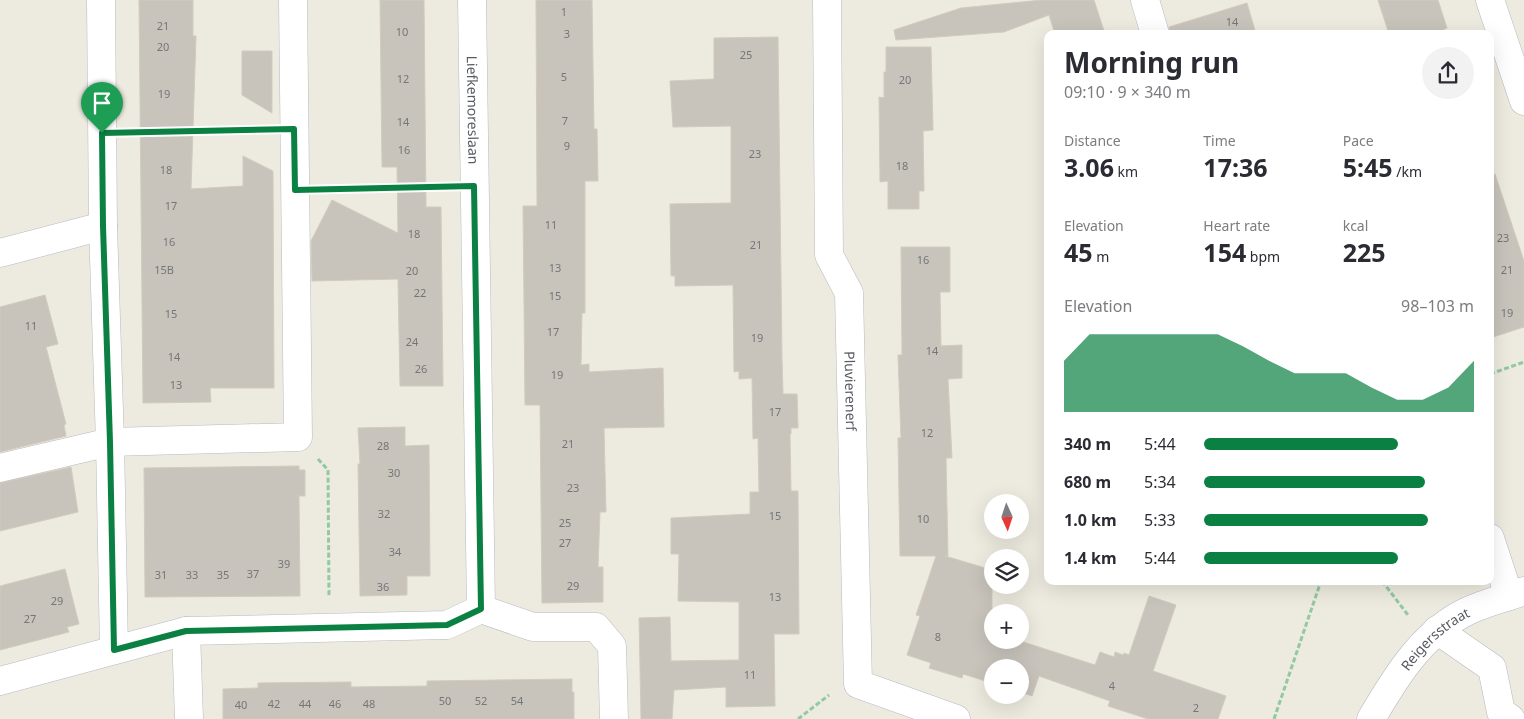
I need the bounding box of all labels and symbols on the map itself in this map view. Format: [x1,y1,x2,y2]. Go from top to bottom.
house number: 1 [561,4,567,19]
house number: 14 [1226,14,1239,29]
house number: 21 [157,18,169,33]
house number: 10 [396,24,408,39]
house number: 3 [564,26,570,41]
house number: 20 [157,39,169,54]
house number: 25 [740,47,752,62]
street label: Liefkemoreslaan [463,55,484,165]
house number: 5 [561,69,567,84]
house number: 12 [397,71,409,86]
house number: 20 [899,72,911,87]
pin [81,82,123,133]
house number: 19 [158,86,170,101]
house number: 7 [562,113,568,128]
house number: 14 [397,114,410,129]
house number: 9 [564,138,570,153]
house number: 16 [398,142,410,157]
house number: 23 [749,146,761,161]
house number: 18 [896,158,908,173]
house number: 18 [160,162,172,177]
house number: 17 [165,198,177,213]
house number: 11 [545,217,557,232]
house number: 18 [408,226,420,241]
house number: 23 [1497,230,1509,245]
house number: 16 [163,234,175,249]
house number: 21 [750,237,762,252]
house number: 16 [917,252,929,267]
house number: 13 [549,260,561,275]
house number: 15B [154,262,174,277]
house number: 21 [1501,262,1513,277]
house number: 20 [406,263,418,278]
house number: 22 [414,285,426,300]
house number: 15 [549,288,561,303]
house number: 19 [1501,305,1513,320]
house number: 15 [165,306,177,321]
house number: 11 [25,318,37,333]
house number: 17 [547,324,559,339]
house number: 19 [751,330,763,345]
house number: 24 [406,334,419,349]
house number: 14 [926,343,939,358]
house number: 14 [168,349,181,364]
street label: Pluvierenerf [841,351,862,432]
house number: 26 [415,361,427,376]
house number: 19 [551,367,563,382]
house number: 13 [170,377,182,392]
house number: 17 [769,404,781,419]
house number: 12 [921,425,933,440]
house number: 21 [562,436,574,451]
house number: 28 [377,438,389,453]
house number: 30 [388,465,400,480]
house number: 23 [567,480,579,495]
north arrow [984,494,1029,539]
house number: 32 [378,506,390,521]
house number: 15 [769,508,781,523]
house number: 10 [917,511,929,526]
house number: 25 [559,515,571,530]
house number: 27 [559,535,571,550]
house number: 34 [389,544,402,559]
house number: 39 [278,556,290,571]
house number: 37 [247,566,259,581]
house number: 31 [155,567,167,582]
house number: 33 [186,567,198,582]
house number: 35 [217,567,229,582]
house number: 29 [567,578,579,593]
house number: 36 [377,579,389,594]
house number: 13 [769,589,781,604]
house number: 29 [51,593,63,608]
street label: Reigersstraat [1396,602,1472,674]
house number: 27 [24,611,36,626]
house number: 8 [935,629,941,644]
house number: 11 [744,667,756,682]
house number: 4 [1109,678,1116,693]
house number: 50 [439,693,451,708]
house number: 52 [475,693,487,708]
house number: 54 [511,693,524,708]
house number: 42 [268,696,280,711]
house number: 44 [299,696,312,711]
house number: 46 [329,696,341,711]
house number: 48 [363,696,375,711]
house number: 40 [235,697,247,712]
house number: 2 [1193,700,1199,715]

